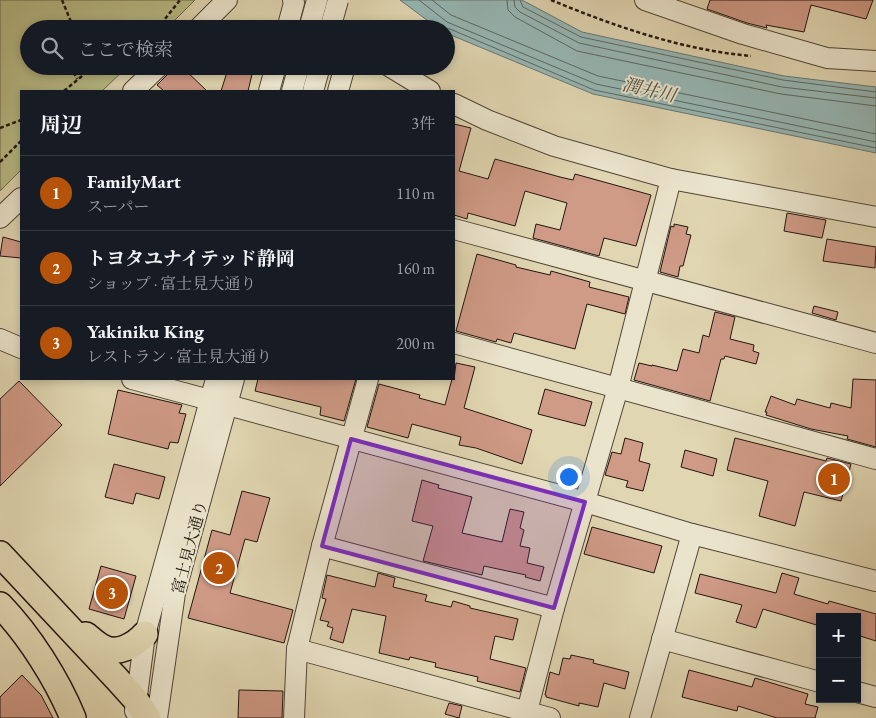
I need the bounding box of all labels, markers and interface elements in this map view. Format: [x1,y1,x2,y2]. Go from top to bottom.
search box [20,20,455,75]
icon: search [38,34,66,62]
text: ここで検索 [78,37,173,62]
water label: 潤井川 [620,72,680,107]
text: 周辺 [40,111,82,138]
text: 3件 [411,113,435,134]
text: FamilyMart [87,169,181,194]
text: 1 [52,183,60,204]
text: 110 m [396,183,435,204]
text: スーパー [87,196,149,217]
text: トヨタユナイテッド静岡 [87,246,295,271]
text: 2 [52,258,60,279]
text: 160 m [396,258,435,279]
text: ショップ · 富士見大通り [87,273,256,294]
text: Yakiniku King [87,319,204,344]
text: 3 [52,333,60,354]
text: 200 m [396,333,435,354]
text: レストラン · 富士見大通り [87,346,272,367]
pin: 1 [818,460,850,498]
your location [556,464,582,490]
street label: 富士見大通り [167,498,212,596]
pin: 2 [203,549,235,587]
pin: 3 [96,574,128,612]
map controls [816,613,861,703]
button: + [816,613,861,658]
button: − [816,658,861,703]

